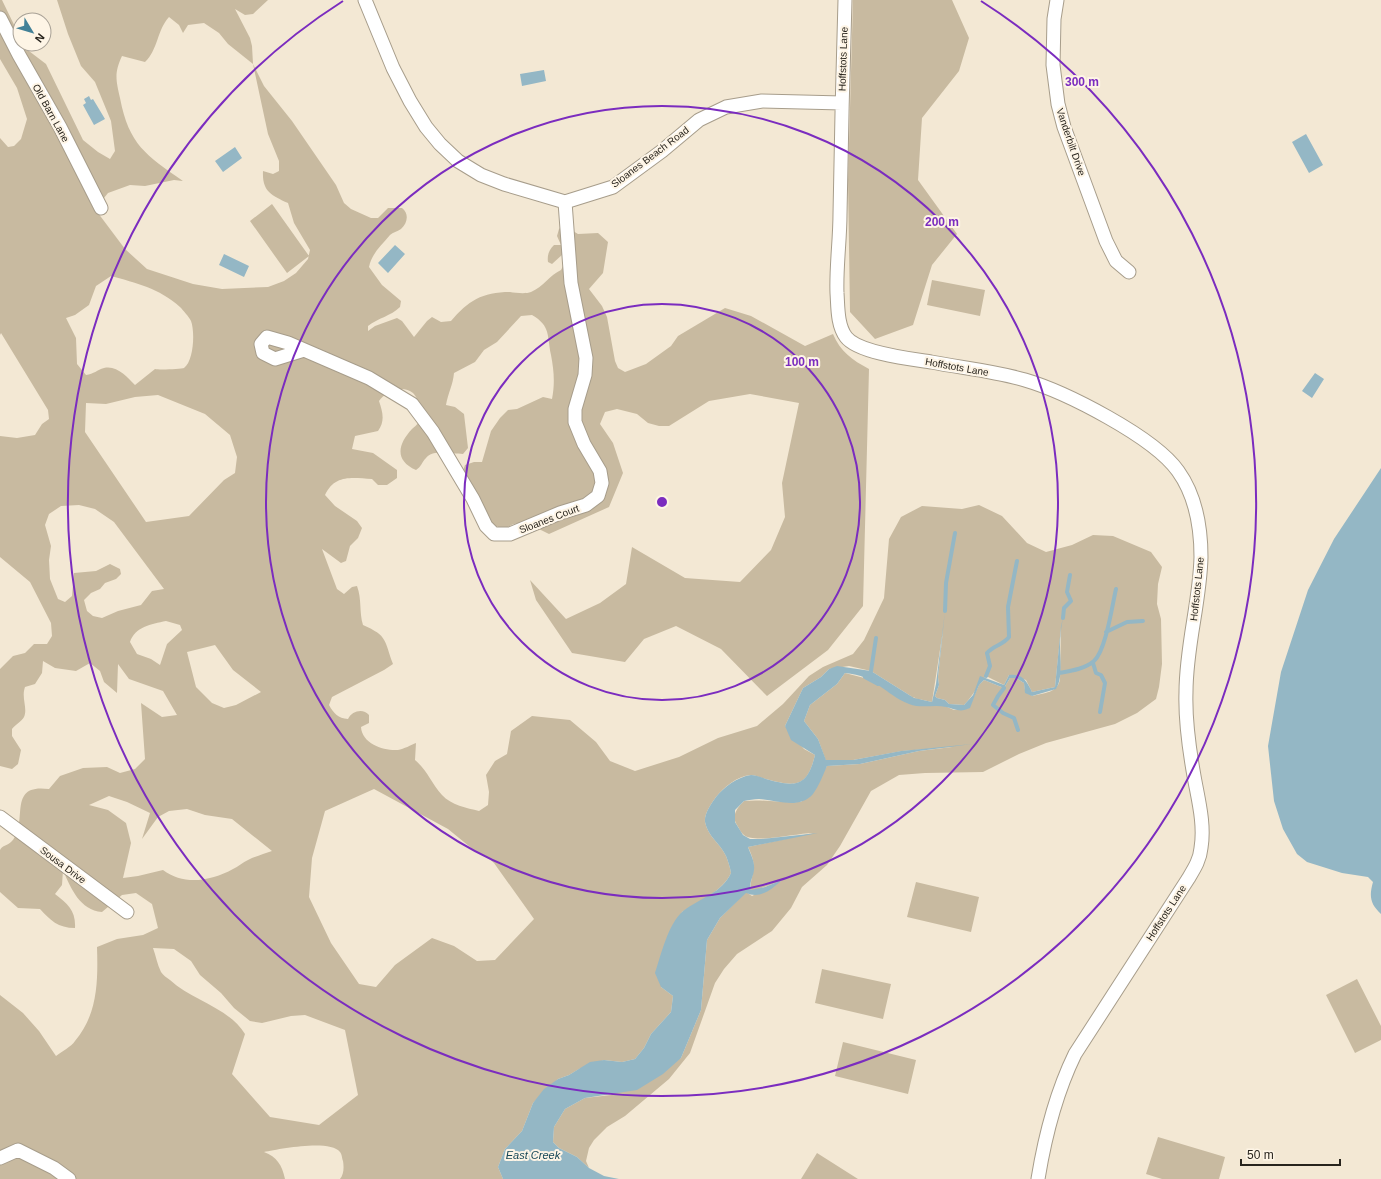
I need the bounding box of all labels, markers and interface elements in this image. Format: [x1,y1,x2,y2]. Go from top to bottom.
north arrow [12,12,52,52]
street label: Hoffstots Lane [836,26,850,91]
text: N [33,31,47,45]
text: 300 m [1065,75,1099,89]
street label: Old Barn Lane [31,82,72,144]
street label: Vanderbilt Drive [1054,107,1088,177]
street label: Sloanes Beach Road [609,124,691,190]
text: 200 m [925,215,959,229]
text: 100 m [785,355,819,369]
street label: Hoffstots Lane [924,356,990,378]
centre of rings [655,495,669,509]
street label: Sloanes Court [517,502,581,535]
street label: Hoffstots Lane [1188,556,1206,622]
street label: Sousa Drive [38,844,88,886]
street label: Hoffstots Lane [1144,883,1188,943]
scale bar [1241,1141,1340,1167]
text: 50 m [1247,1148,1274,1162]
water label: East Creek [506,1149,561,1161]

